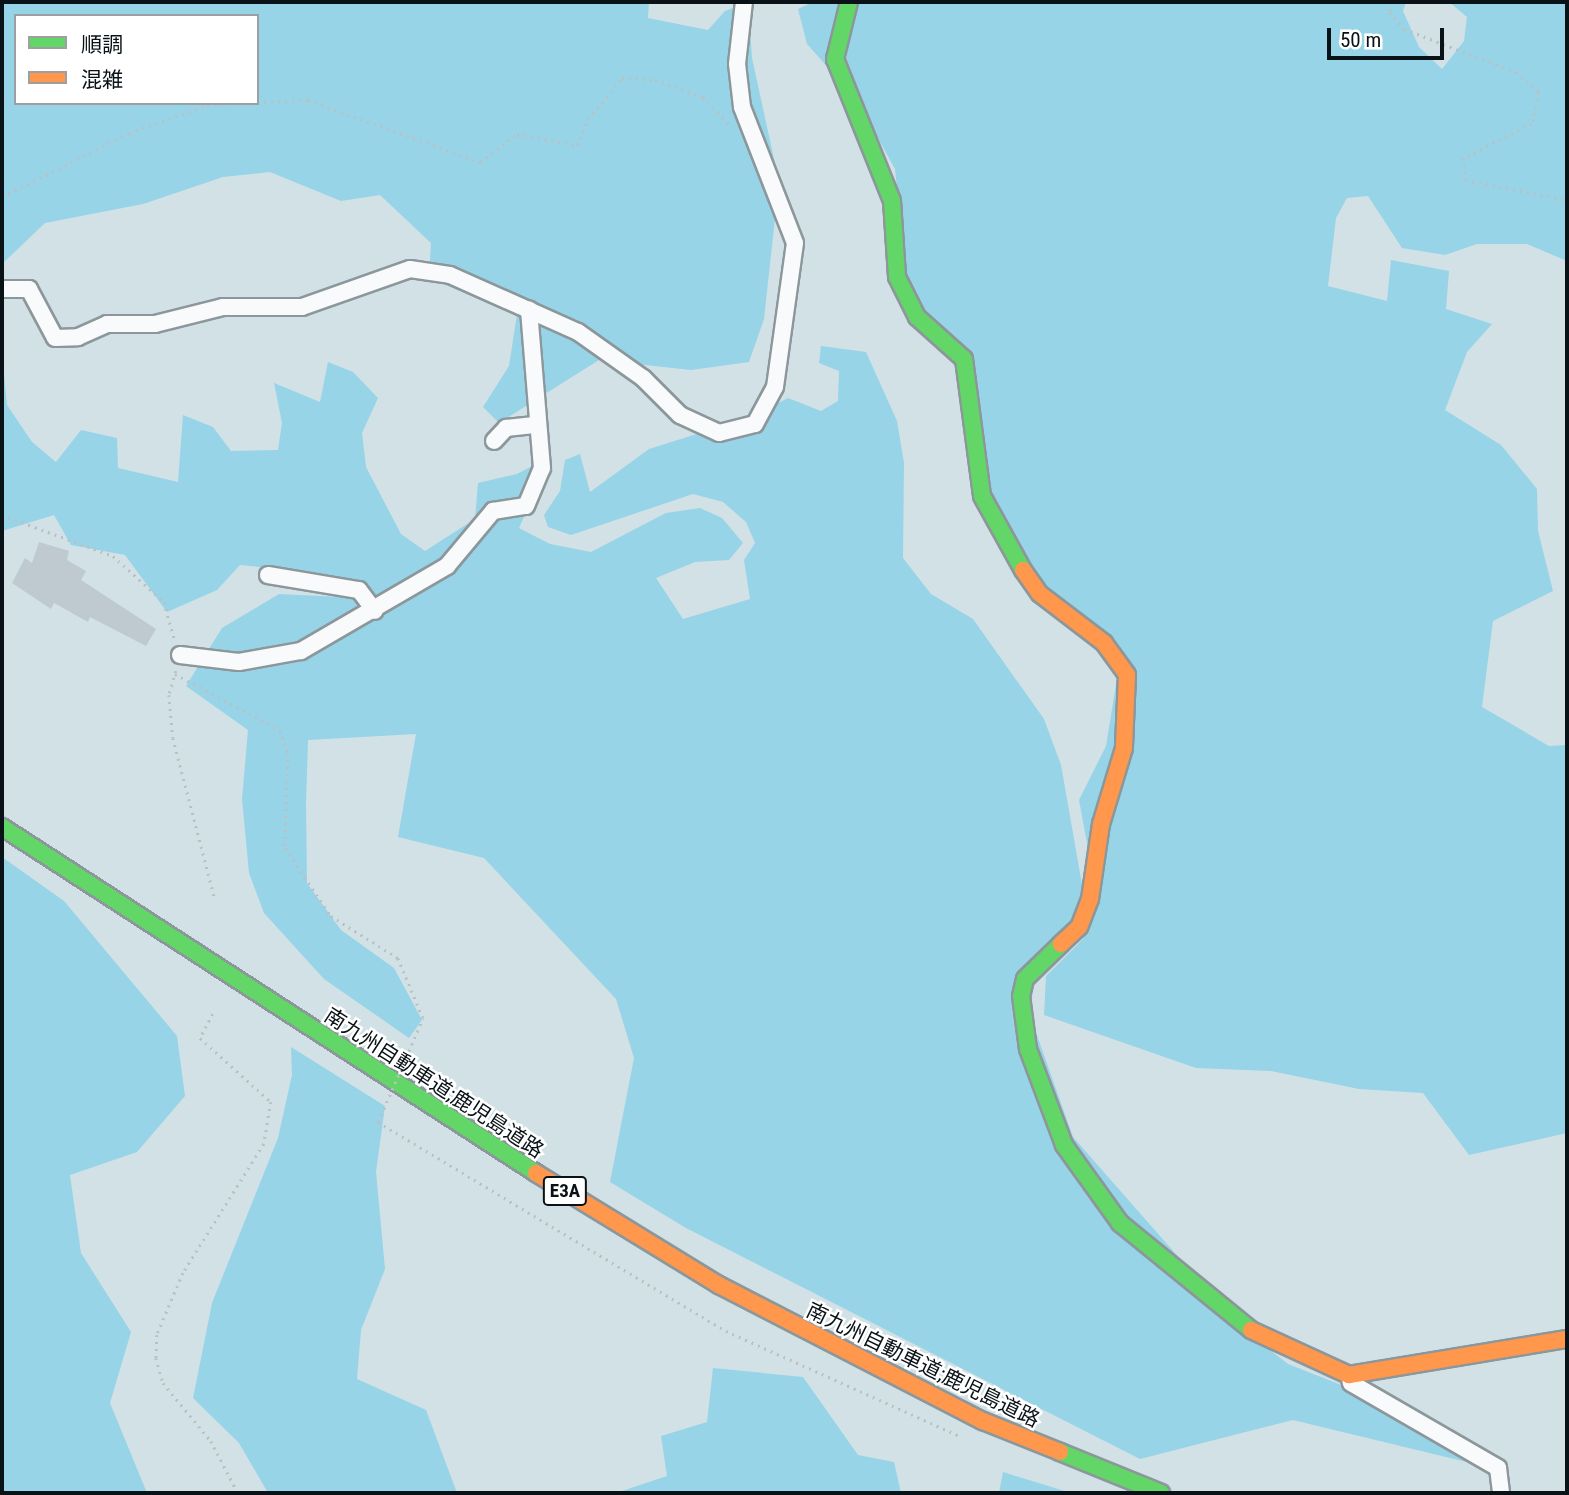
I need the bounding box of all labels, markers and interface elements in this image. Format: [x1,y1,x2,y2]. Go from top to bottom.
legend [14,14,259,105]
scale bar [1331,14,1448,58]
text: 50 m [1340,28,1381,52]
text: 順調 [81,33,123,57]
text: 混雑 [81,68,123,92]
street label: 南九州自動車道;鹿児島道路 [320,1003,548,1163]
road number: E3A [542,1176,588,1206]
street label: 南九州自動車道;鹿児島道路 [802,1298,1044,1432]

